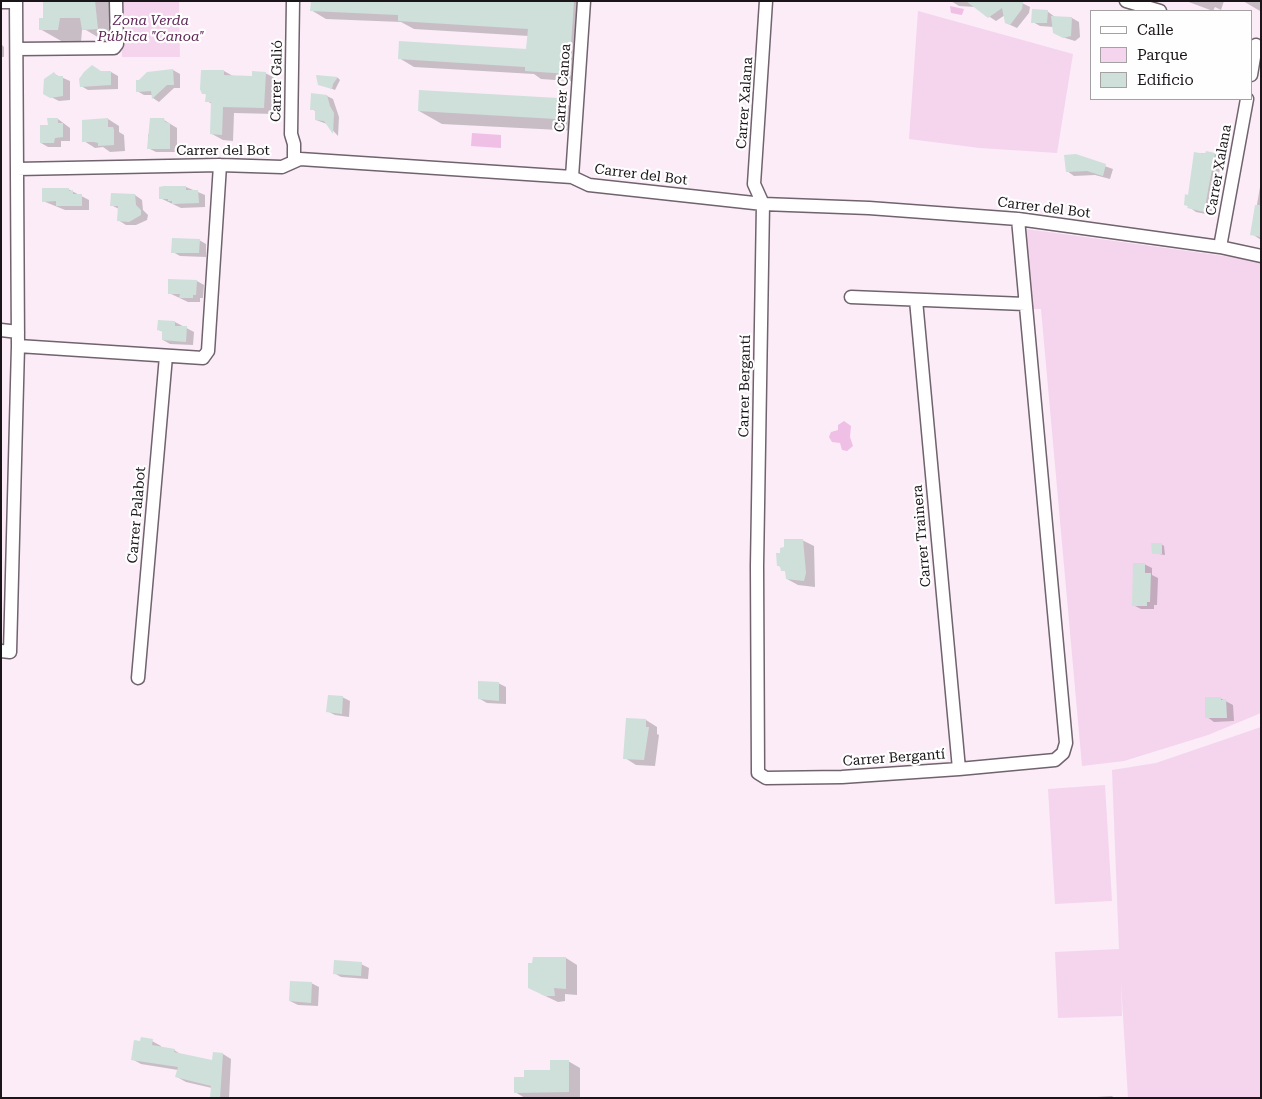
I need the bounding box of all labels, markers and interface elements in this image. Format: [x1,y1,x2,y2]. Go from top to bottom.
legend [1090,10,1252,100]
park label: Zona Verda Pública "Canoa" [97,13,205,46]
text: Calle [1137,21,1173,39]
street label: Carrer Galió [268,40,286,122]
street label: Carrer Canoa [552,43,574,133]
text: Parque [1137,46,1188,64]
street label: Carrer Xalana [733,56,757,150]
text: Edificio [1137,71,1194,89]
street label: Carrer Xalana [1203,123,1235,217]
street label: Carrer del Bot [176,143,270,159]
street label: Carrer del Bot [594,161,688,189]
street label: Carrer del Bot [997,194,1091,222]
street label: Carrer Bergantí [736,335,754,437]
street label: Carrer Palabot [124,466,150,564]
street label: Carrer Trainera [909,484,935,588]
street label: Carrer Bergantí [842,746,946,770]

